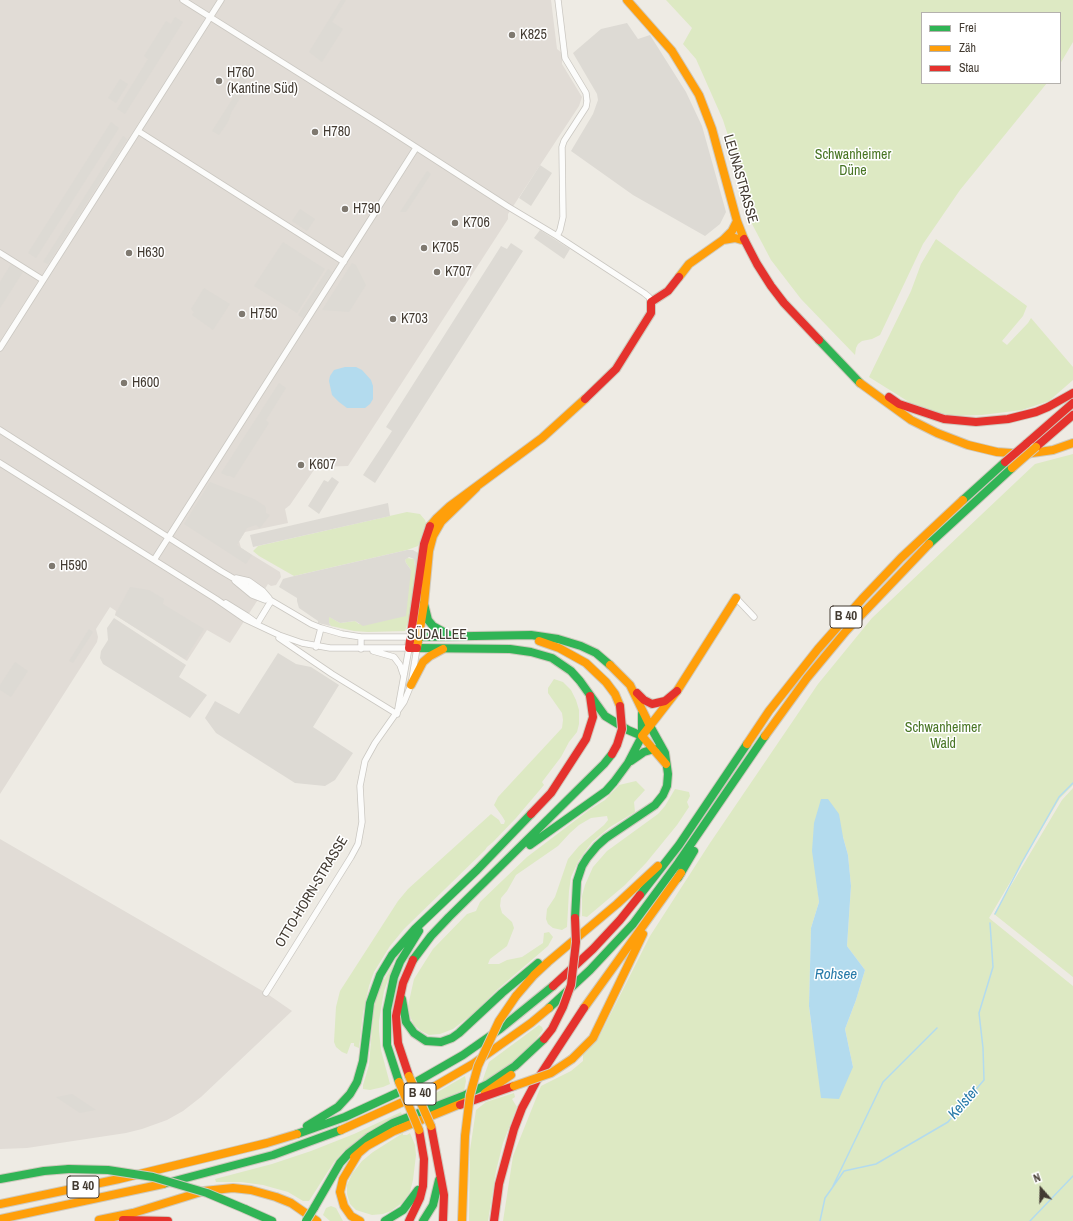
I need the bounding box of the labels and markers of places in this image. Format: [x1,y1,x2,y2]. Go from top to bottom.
place label: K825 [520,27,547,43]
marker: K825 [507,30,517,40]
place label: H760 (Kantine Süd) [227,65,298,98]
marker: H760 (Kantine Süd) [214,76,224,86]
place label: H780 [323,124,350,140]
marker: H780 [310,127,320,137]
place label: H790 [353,201,380,217]
marker: H790 [340,204,350,214]
place label: K706 [463,215,490,231]
marker: K706 [450,218,460,228]
place label: K705 [432,240,459,256]
marker: K705 [419,243,429,253]
place label: H630 [137,245,164,261]
marker: H630 [124,248,134,258]
place label: K707 [445,264,472,280]
marker: K707 [432,267,442,277]
place label: H750 [250,306,277,322]
marker: H750 [237,309,247,319]
place label: K703 [401,311,428,327]
marker: K703 [388,314,398,324]
place label: H600 [132,375,159,391]
marker: H600 [119,378,129,388]
place label: K607 [309,457,336,473]
marker: K607 [296,460,306,470]
place label: H590 [60,558,87,574]
marker: H590 [47,561,57,571]

